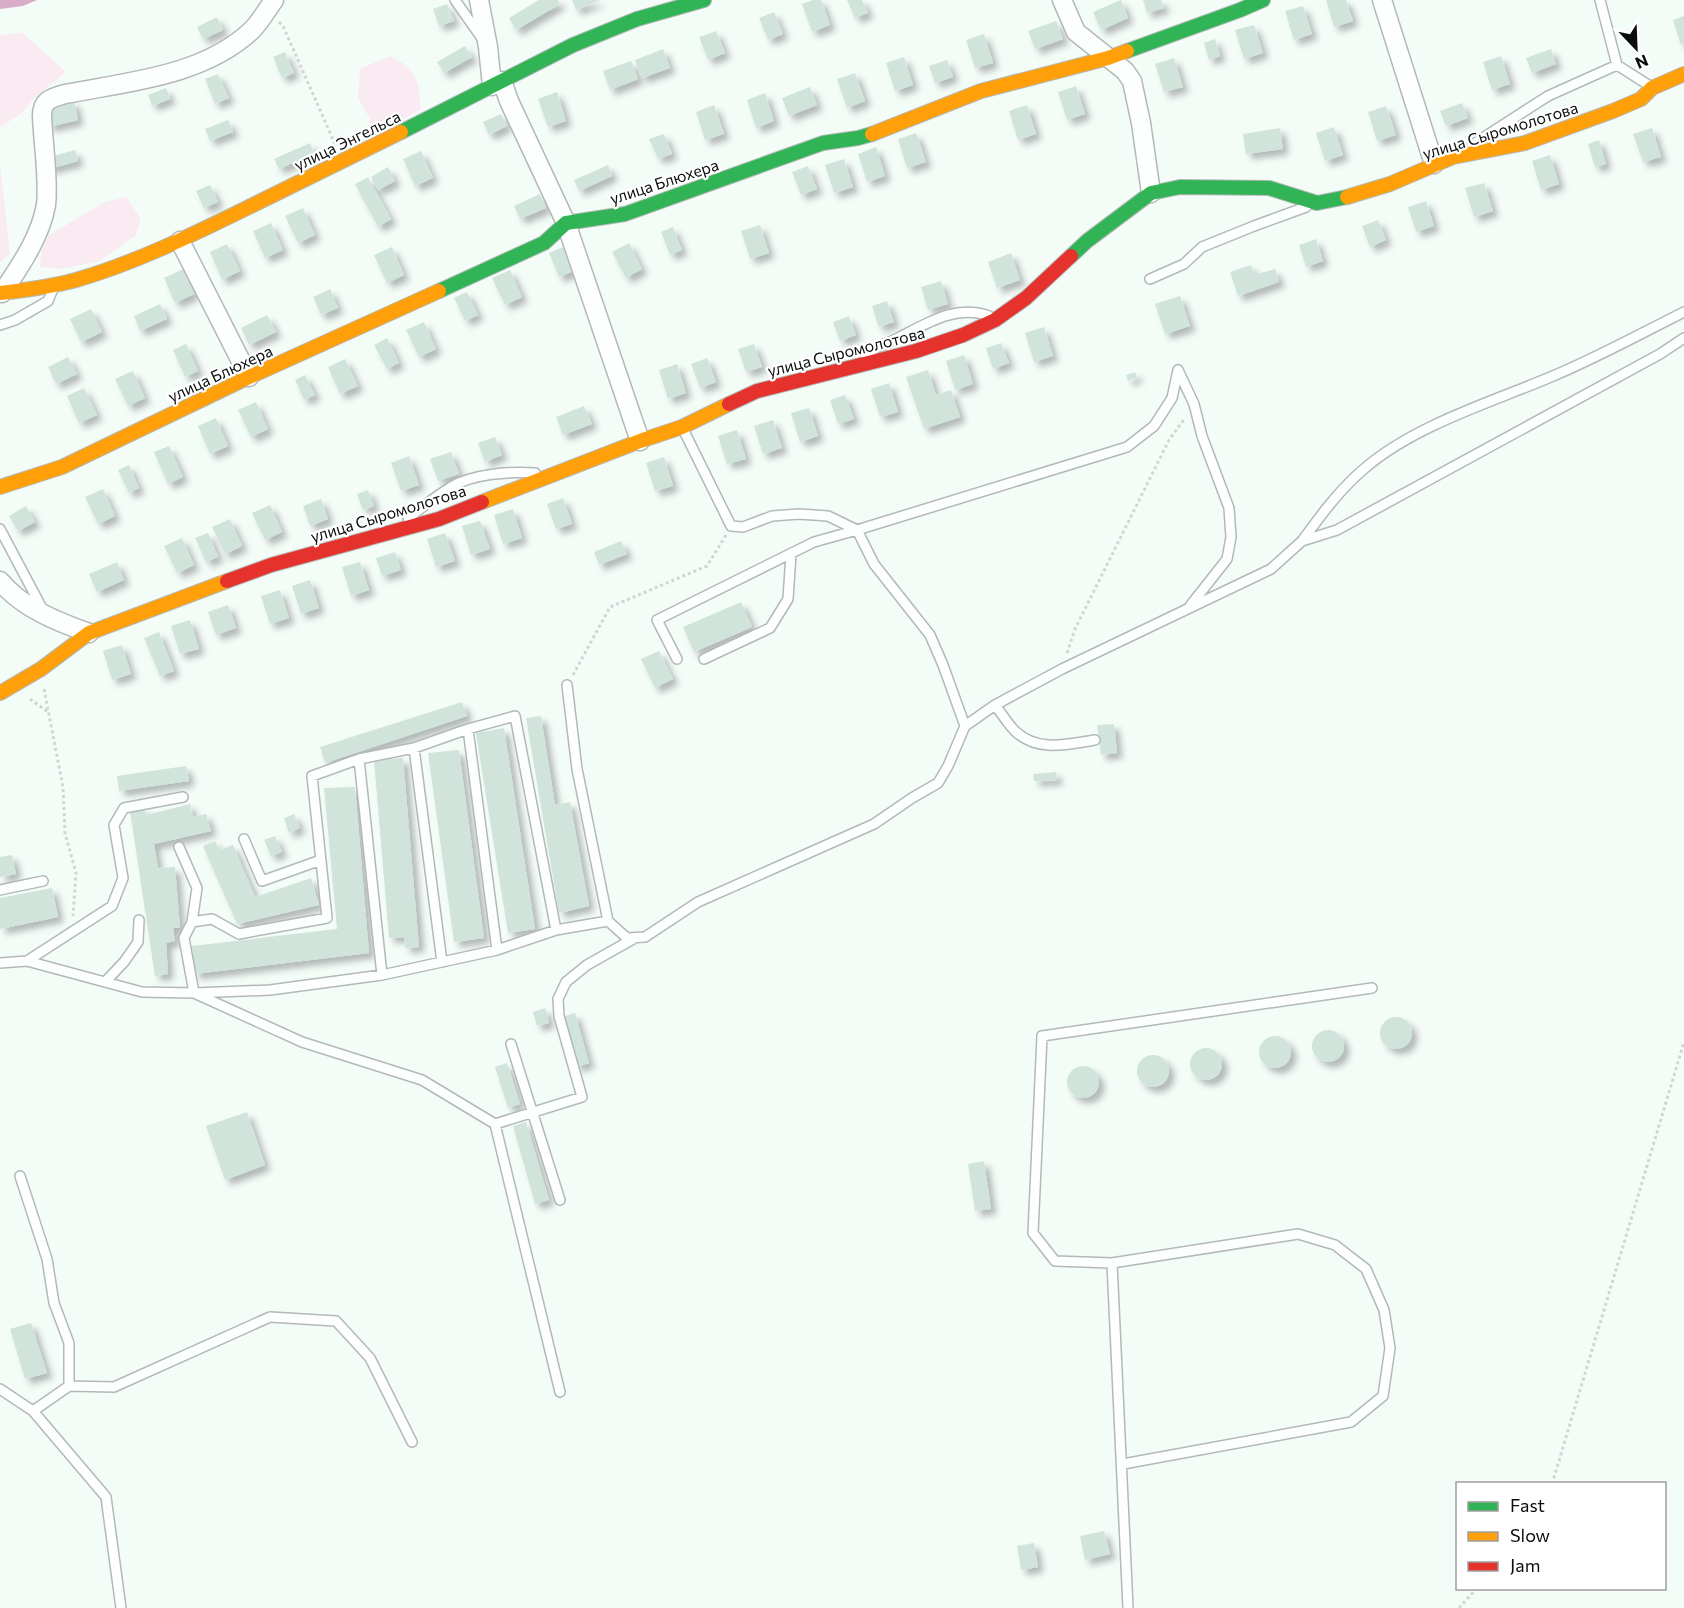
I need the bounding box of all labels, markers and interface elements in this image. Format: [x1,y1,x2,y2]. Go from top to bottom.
north arrow [1606,18,1666,78]
text: N [1633,51,1651,73]
street label: улица Сыромолотова [1420,97,1580,163]
street label: улица Энгельса [291,106,403,174]
street label: улица Блюхера [607,154,721,208]
street label: улица Сыромолотова [765,322,927,380]
street label: улица Блюхера [165,340,275,406]
street label: улица Сыромолотова [308,480,468,546]
legend [1456,1482,1666,1590]
text: Fast [1510,1494,1545,1516]
text: Slow [1510,1524,1550,1546]
text: Jam [1510,1554,1540,1576]

